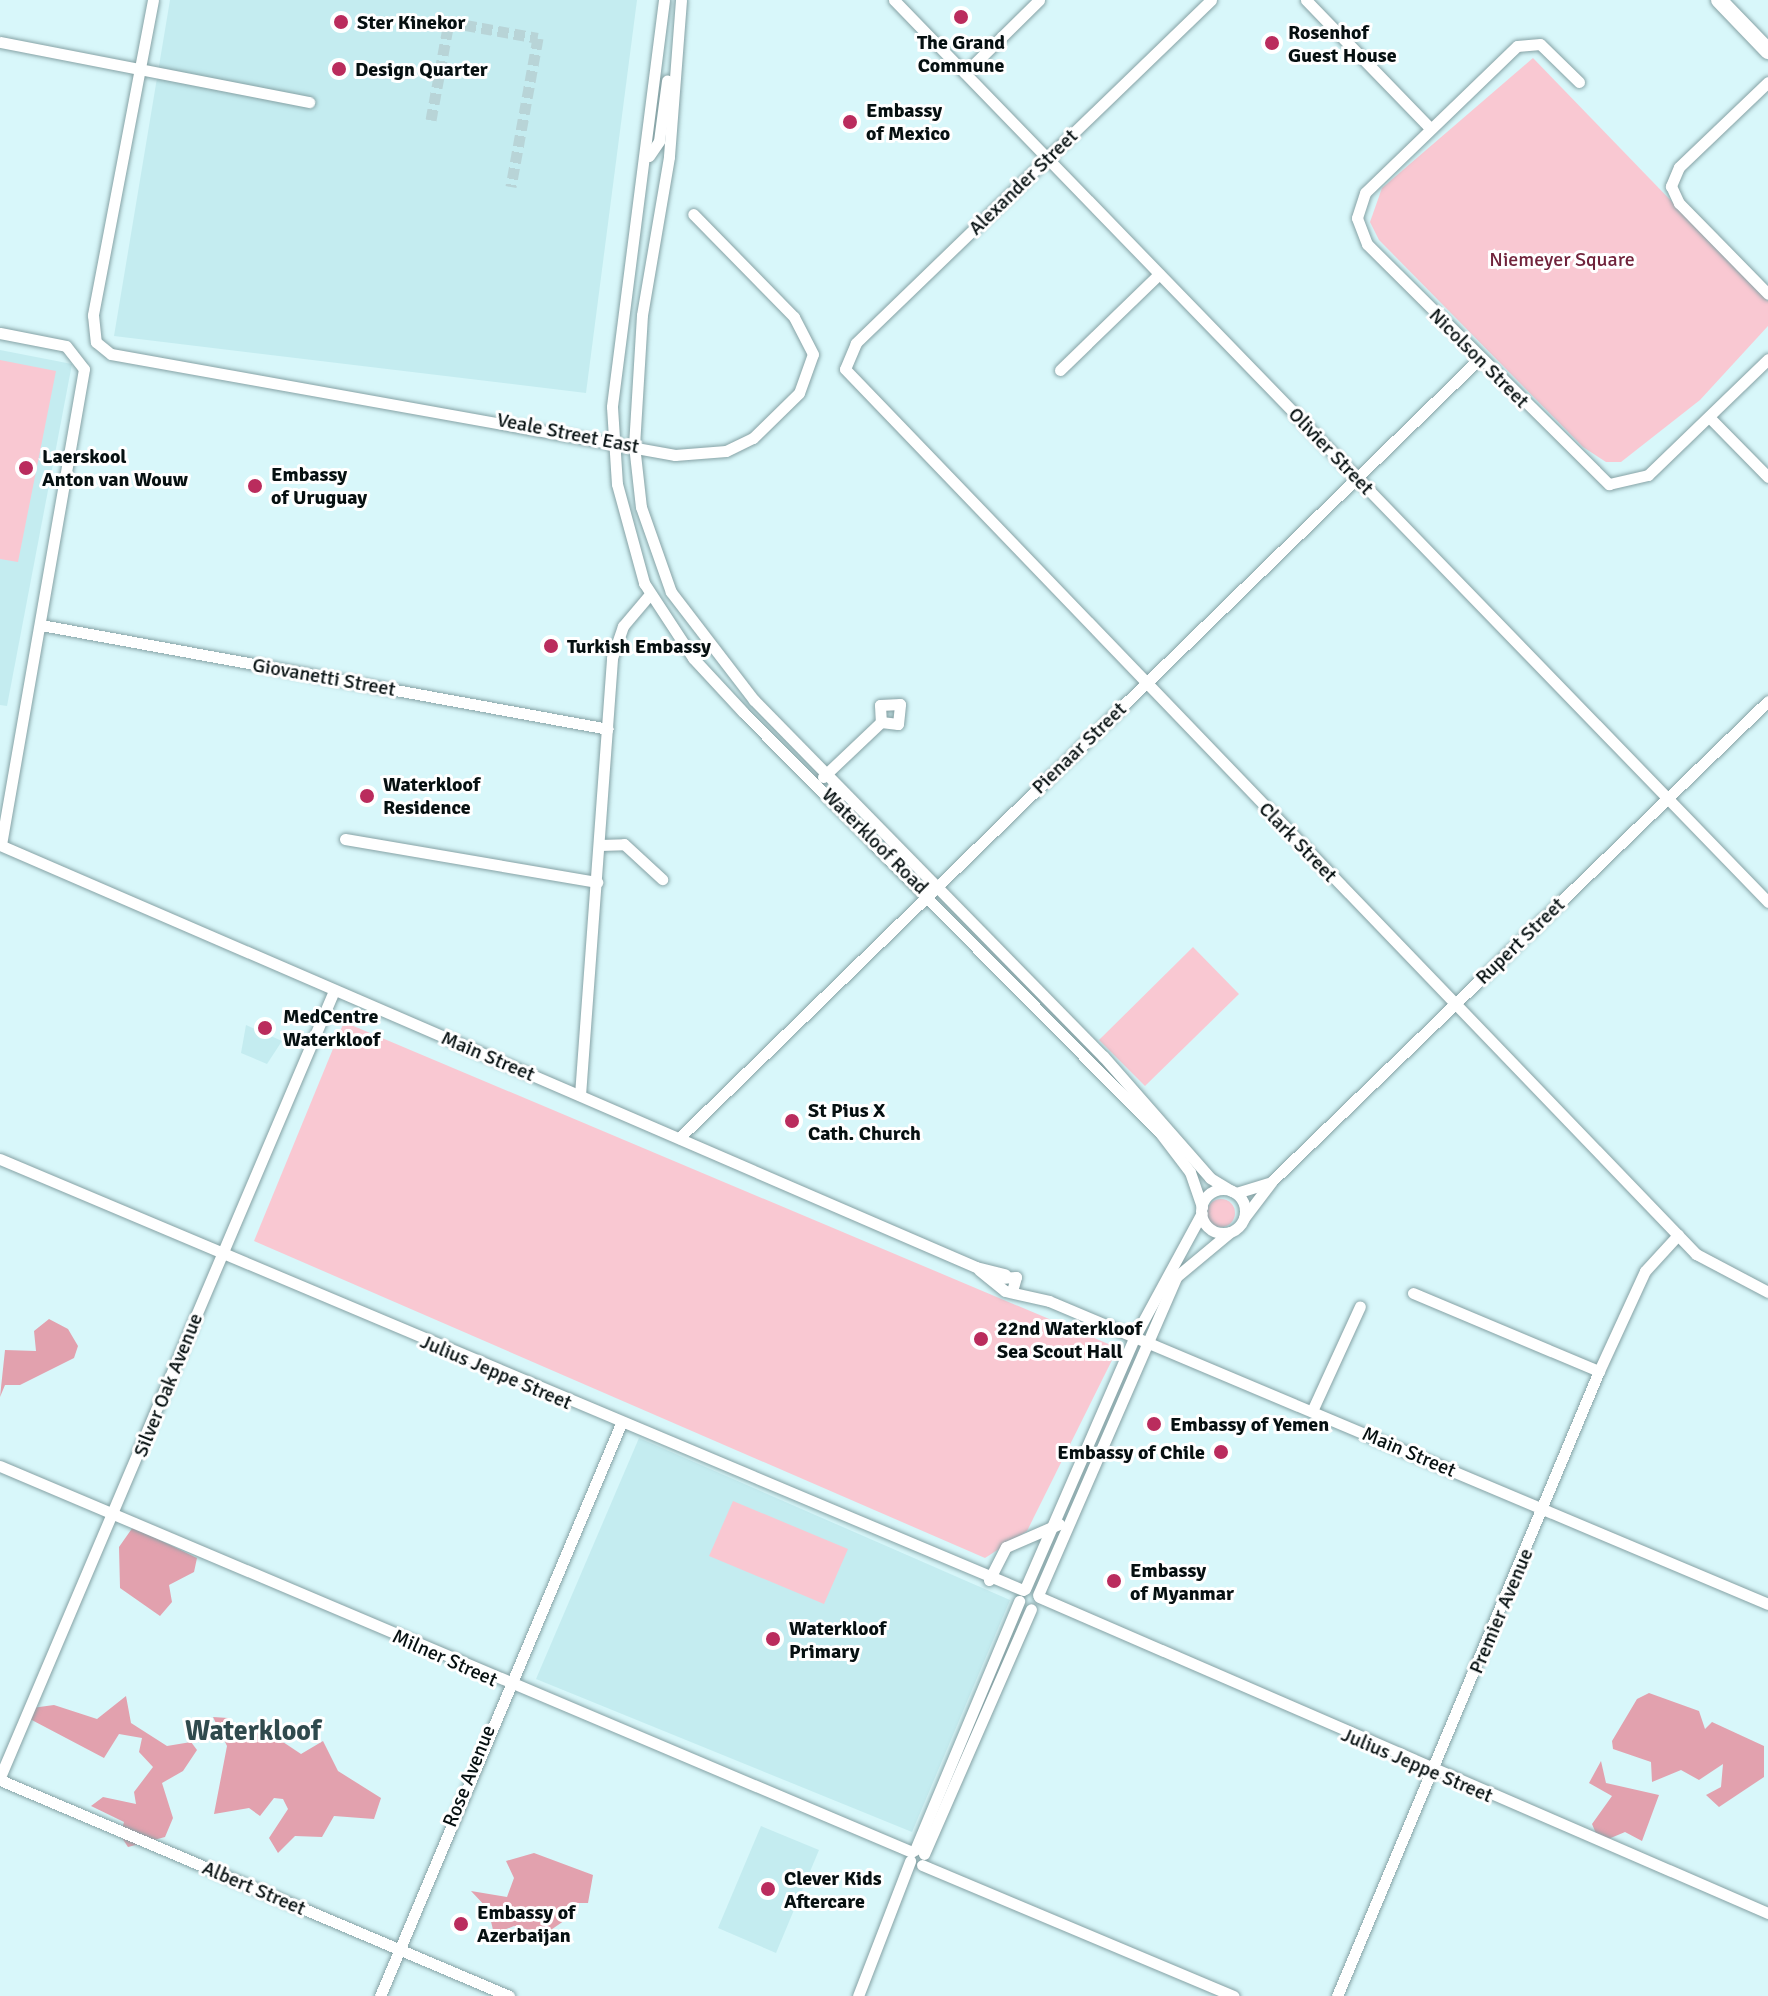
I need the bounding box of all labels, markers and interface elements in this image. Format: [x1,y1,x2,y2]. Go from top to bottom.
marker: The Grand Commune [952,8,970,26]
place label: Ster Kinekor [357,10,465,34]
marker: Ster Kinekor [332,13,350,31]
place label: Rosenhof Guest House [1288,20,1397,67]
place label: The Grand Commune [917,30,1005,77]
marker: Rosenhof Guest House [1263,34,1281,52]
place label: Design Quarter [355,57,488,81]
marker: Design Quarter [330,60,348,78]
place label: Embassy of Mexico [866,98,950,145]
marker: Embassy of Mexico [841,113,859,131]
street label: Alexander Street [963,124,1083,240]
park label: Niemeyer Square [1489,247,1635,271]
street label: Nicolson Street [1424,303,1534,413]
street label: Olivier Street [1283,402,1379,500]
street label: Veale Street East [495,407,641,459]
place label: Laerskool Anton van Wouw [42,444,188,491]
marker: Laerskool Anton van Wouw [17,459,35,477]
place label: Embassy of Uruguay [271,462,367,509]
marker: Embassy of Uruguay [246,477,264,495]
place label: Turkish Embassy [567,634,711,658]
marker: Turkish Embassy [542,637,560,655]
street label: Giovanetti Street [251,653,397,701]
street label: Pienaar Street [1027,697,1131,799]
place label: Waterkloof Residence [383,772,480,819]
street label: Waterkloof Road [817,783,933,899]
marker: Waterkloof Residence [358,787,376,805]
street label: Clark Street [1254,797,1342,887]
street label: Rupert Street [1471,893,1569,989]
place label: MedCentre Waterkloof [283,1004,380,1051]
marker: MedCentre Waterkloof [254,1017,276,1039]
street label: Main Street [438,1026,538,1086]
place label: St Pius X Cath. Church [808,1098,921,1145]
marker: St Pius X Cath. Church [783,1112,801,1130]
street label: Silver Oak Avenue [128,1310,208,1460]
place label: 22nd Waterkloof Sea Scout Hall [997,1316,1142,1363]
street label: Julius Jeppe Street [417,1329,575,1415]
marker: 22nd Waterkloof Sea Scout Hall [972,1330,990,1348]
place label: Embassy of Yemen [1170,1412,1329,1436]
marker: Embassy of Yemen [1145,1415,1163,1433]
street label: Main Street [1359,1422,1459,1482]
place label: Embassy of Chile [1057,1440,1205,1464]
marker: Embassy of Chile [1212,1443,1230,1461]
street label: Premier Avenue [1464,1545,1538,1677]
place label: Embassy of Myanmar [1130,1558,1234,1605]
marker: Embassy of Myanmar [1105,1572,1123,1590]
place label: Waterkloof Primary [789,1616,886,1663]
street label: Milner Street [389,1624,501,1692]
marker: Waterkloof Primary [764,1630,782,1648]
district label: Waterkloof [185,1714,321,1748]
street label: Rose Avenue [438,1721,500,1831]
street label: Julius Jeppe Street [1338,1722,1496,1808]
street label: Albert Street [199,1856,309,1920]
place label: Clever Kids Aftercare [784,1866,882,1913]
marker: Clever Kids Aftercare [759,1880,777,1898]
place label: Embassy of Azerbaijan [477,1900,575,1947]
marker: Embassy of Azerbaijan [452,1915,470,1933]

